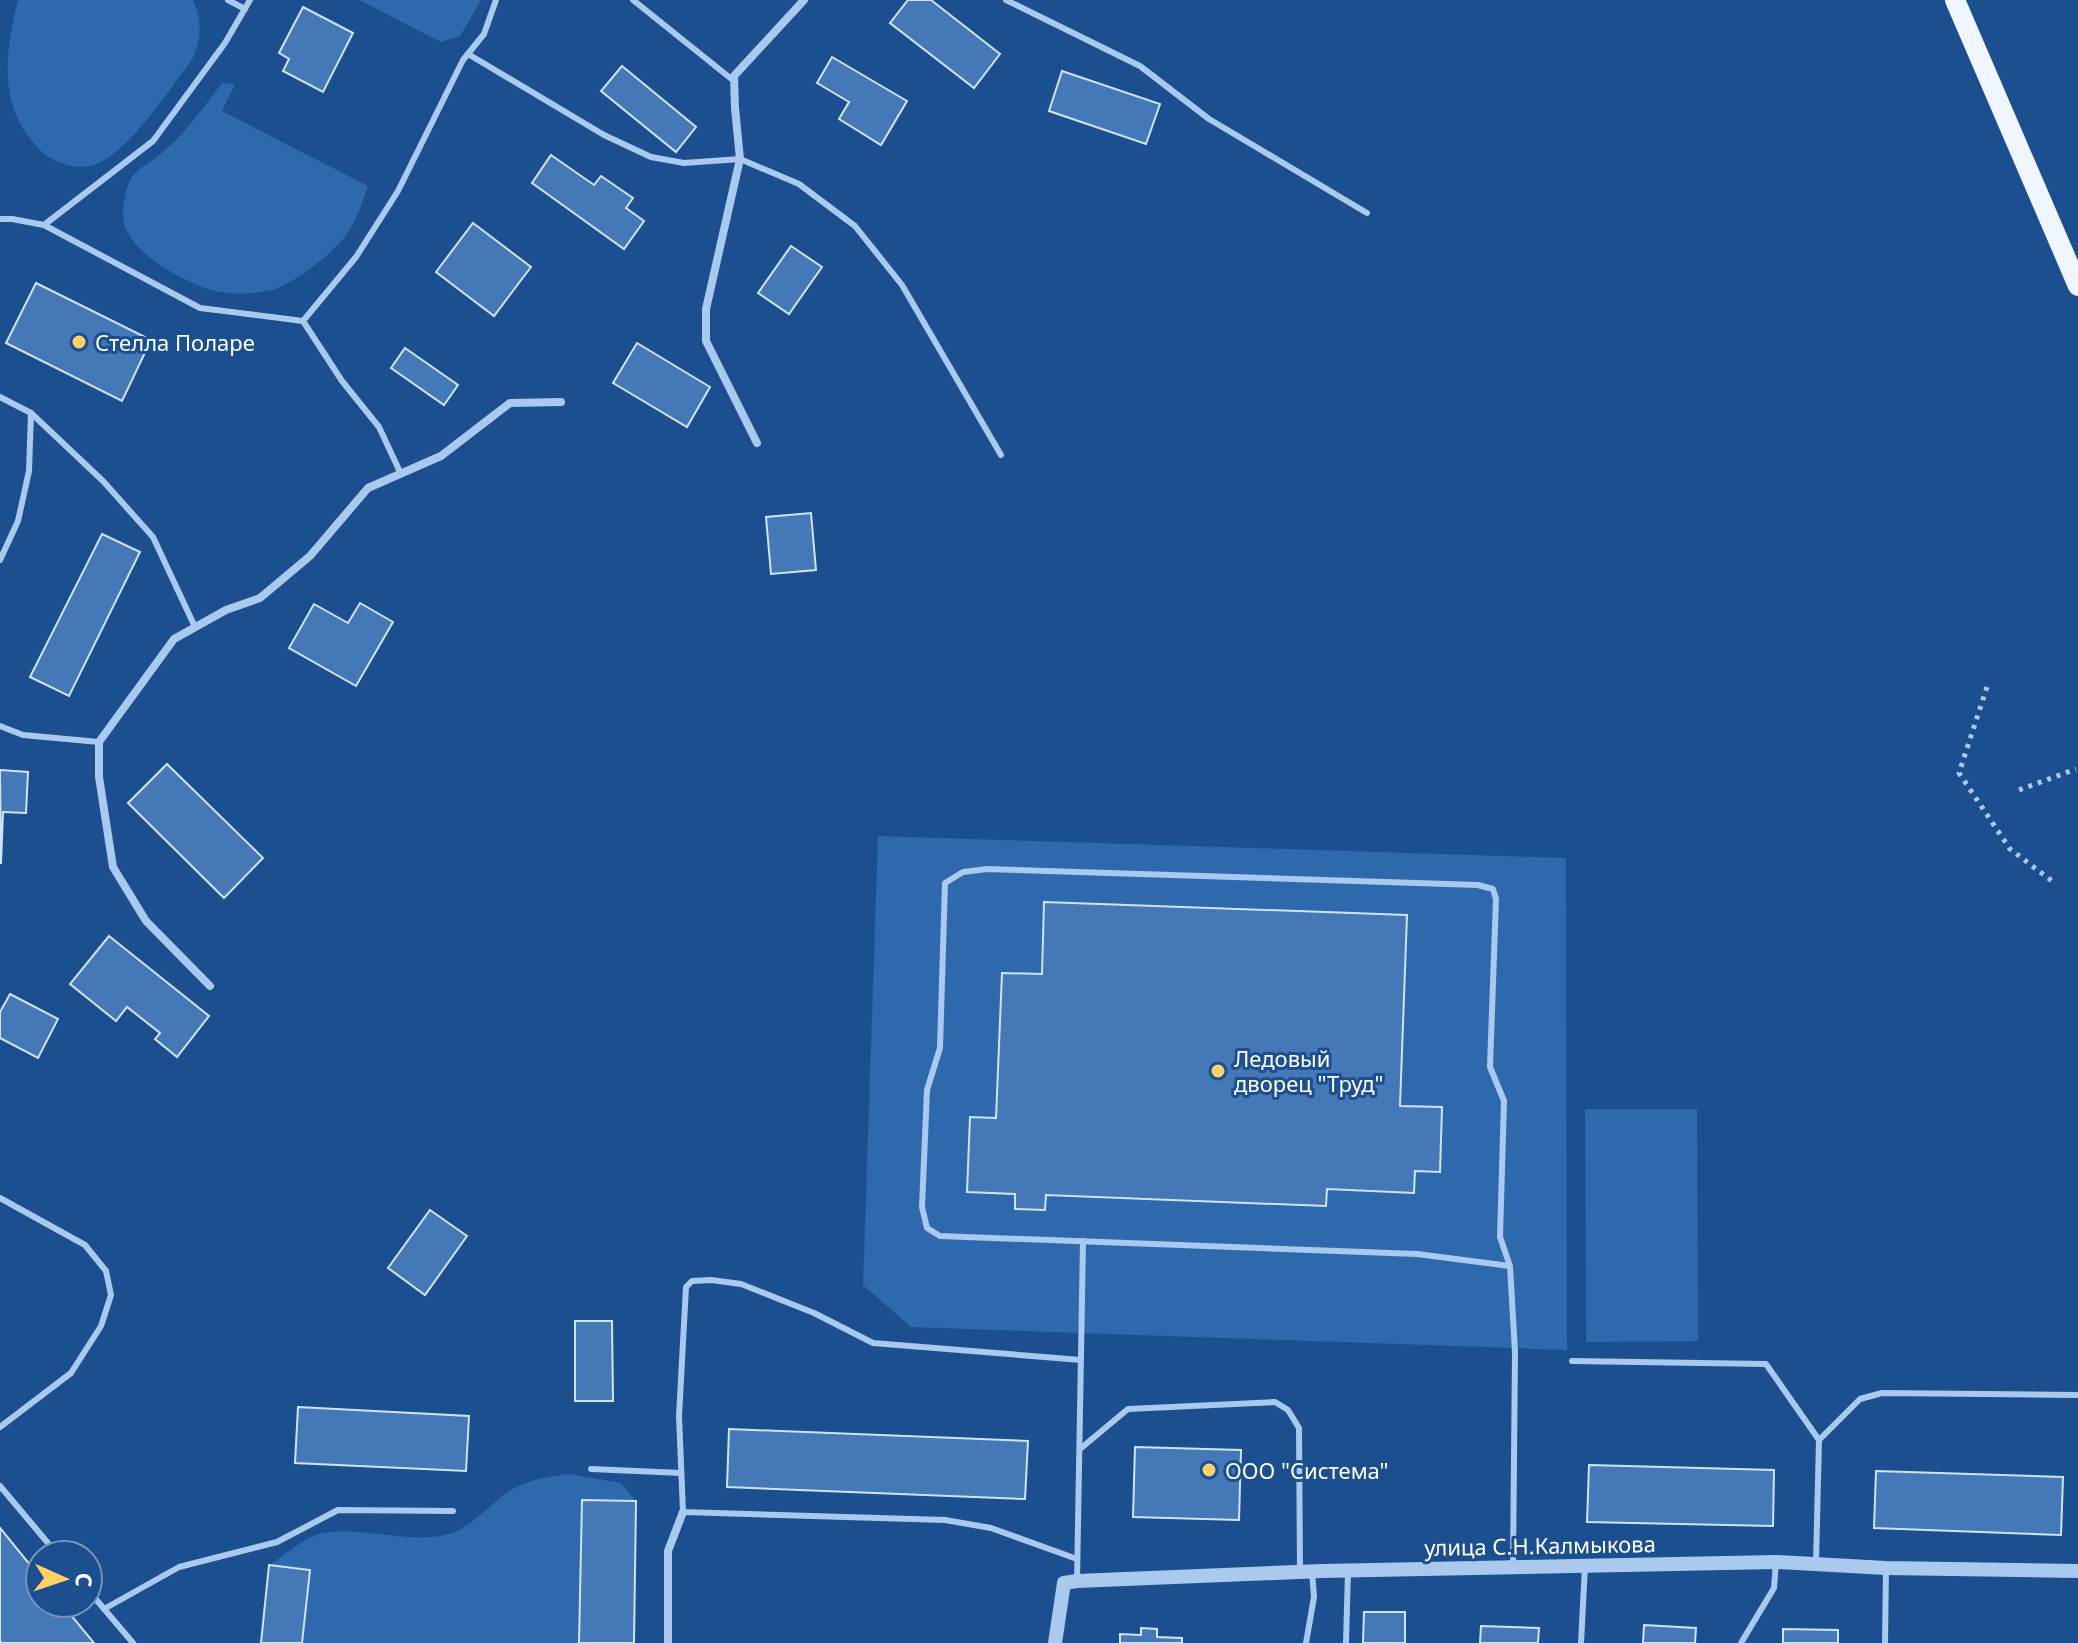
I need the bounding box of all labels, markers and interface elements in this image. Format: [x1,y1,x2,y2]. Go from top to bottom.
place label: Стелла Поларе [95,327,255,357]
marker: Стелла Поларе [70,333,88,351]
place label: Ледовый дворец "Труд" [1234,1043,1383,1098]
marker: Ледовый дворец "Труд" [1209,1062,1227,1080]
place label: ООО "Система" [1225,1455,1389,1485]
marker: ООО "Система" [1200,1461,1218,1479]
street label: улица С.Н.Калмыкова [1424,1528,1656,1562]
north arrow [24,1539,104,1619]
text: С [70,1572,100,1588]

